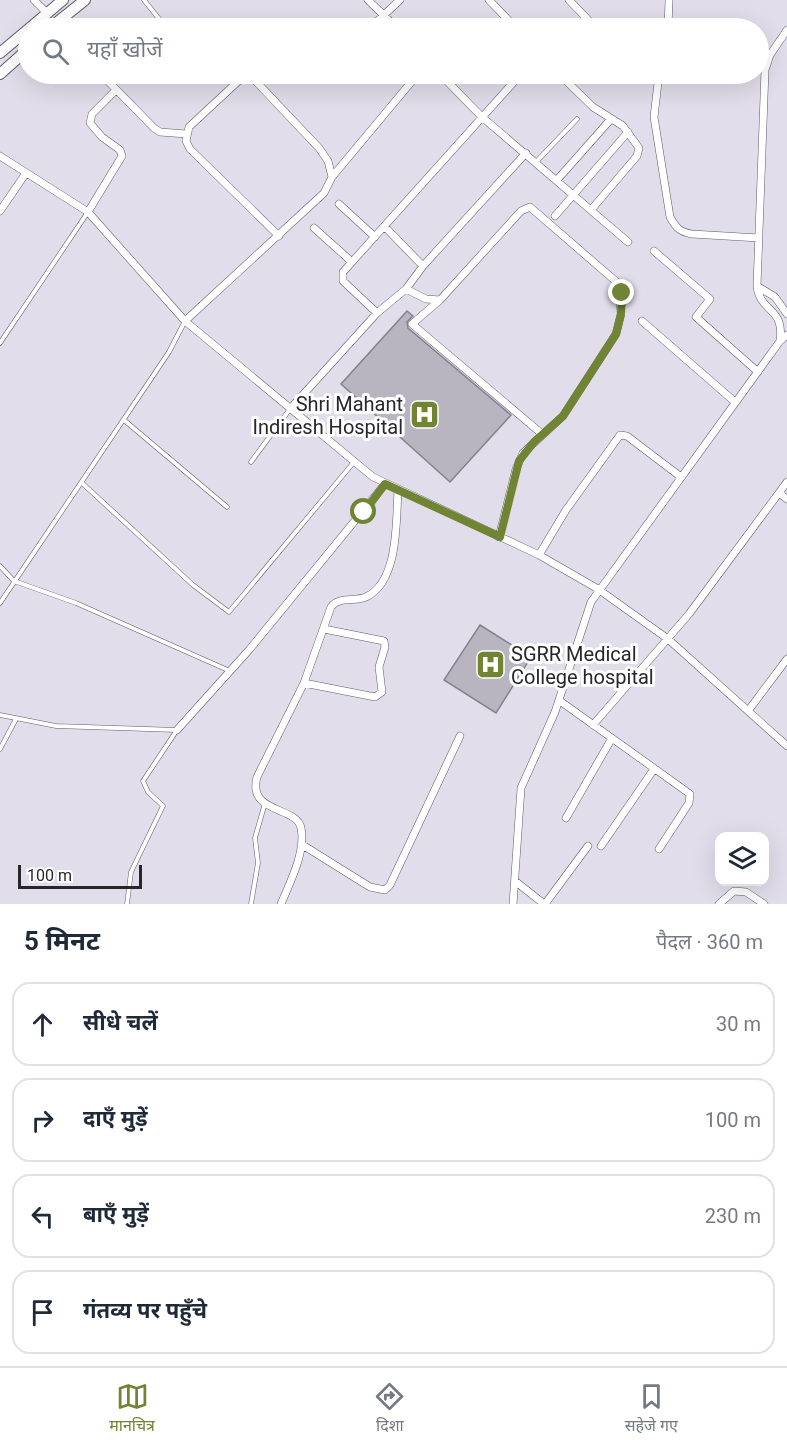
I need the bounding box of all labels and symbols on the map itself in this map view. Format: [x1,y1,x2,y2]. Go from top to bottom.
route end [608,279,634,305]
place label: Shri Mahant Indiresh Hospital [253,392,403,439]
hospital icon: Shri Mahant Indiresh Hospital [408,399,440,431]
route start [350,498,376,524]
place label: SGRR Medical College hospital [511,642,654,689]
hospital icon: SGRR Medical College hospital [474,649,506,681]
scale bar [18,862,142,890]

